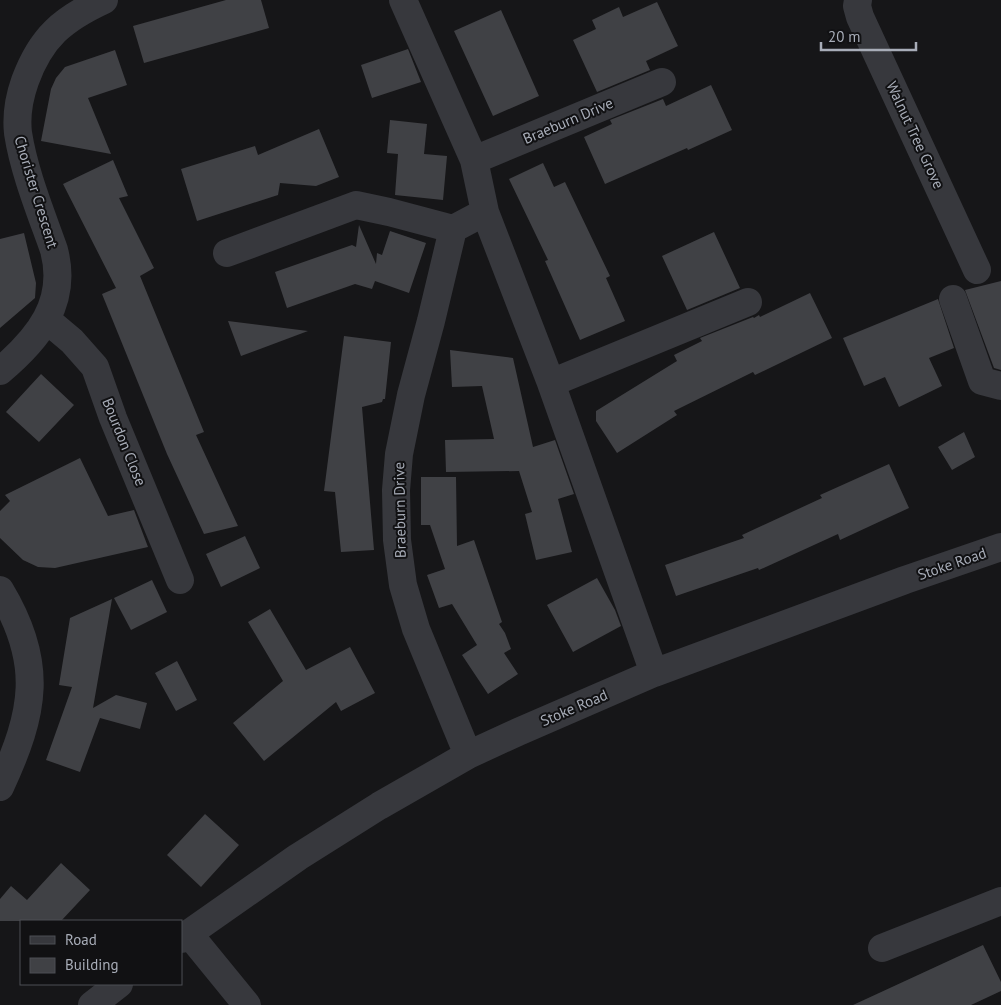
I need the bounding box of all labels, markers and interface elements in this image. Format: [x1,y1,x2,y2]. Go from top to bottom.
scale bar [821,20,916,52]
text: 20 m [828,27,861,46]
street label: Walnut Tree Grove [882,78,949,192]
street label: Braeburn Drive [520,93,616,148]
street label: Chorister Crescent [10,133,63,250]
street label: Bourdon Close [98,395,151,489]
street label: Braeburn Drive [389,462,410,558]
street label: Stoke Road [915,543,989,584]
street label: Stoke Road [537,685,610,730]
legend [20,920,182,985]
text: Road [65,930,97,949]
text: Building [65,955,119,974]

